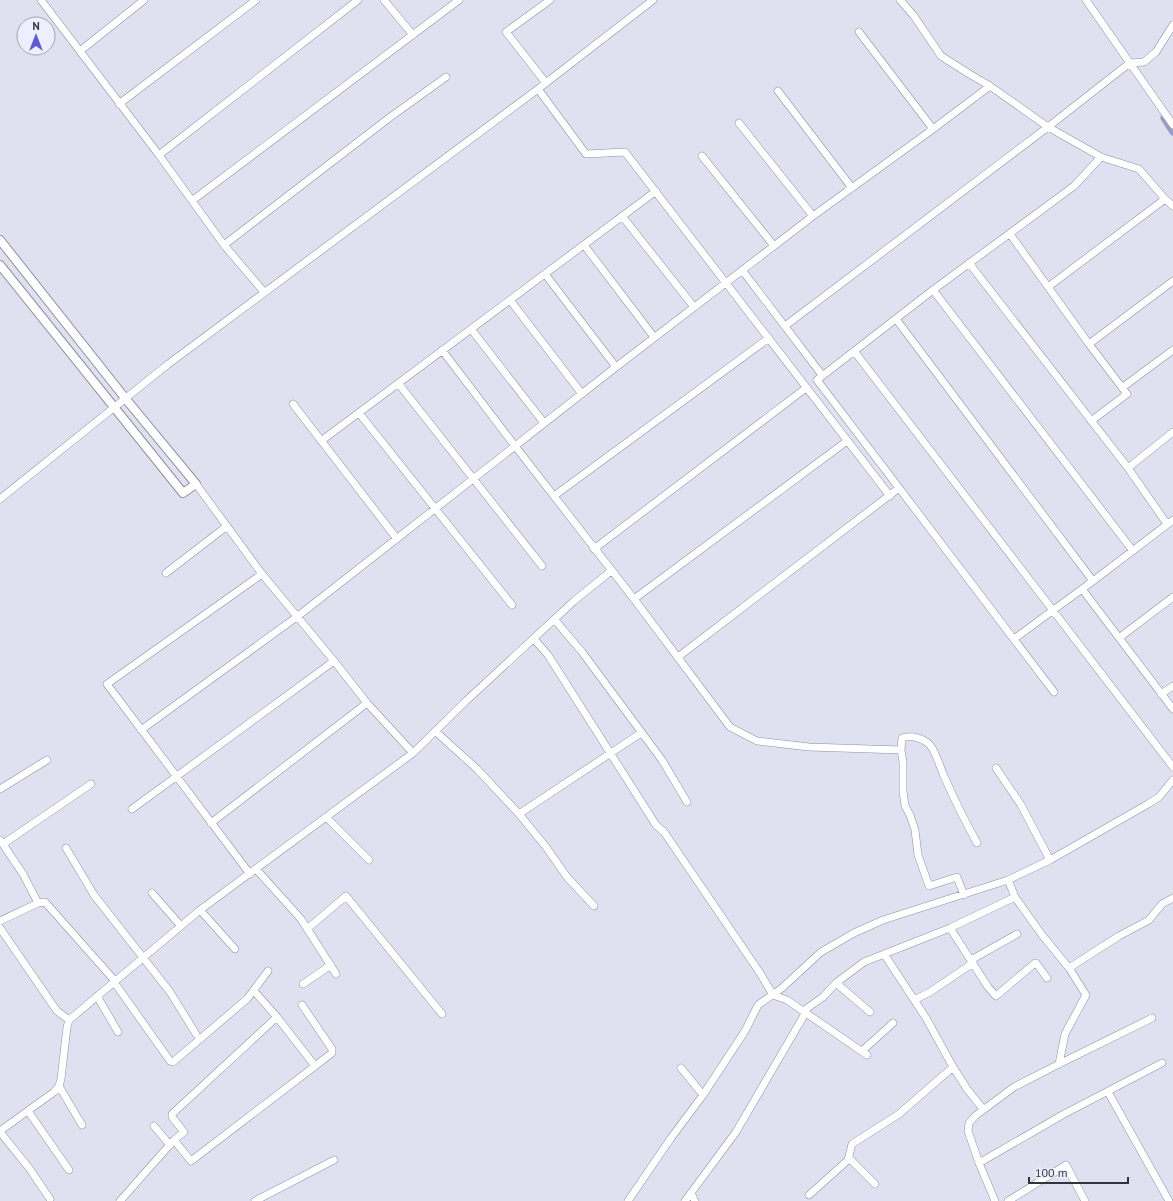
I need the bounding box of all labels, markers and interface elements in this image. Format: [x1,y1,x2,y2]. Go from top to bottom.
north arrow [16,16,56,56]
text: N [32,19,40,33]
scale bar [1029,1159,1128,1185]
text: 100 m [1035,1165,1068,1180]

